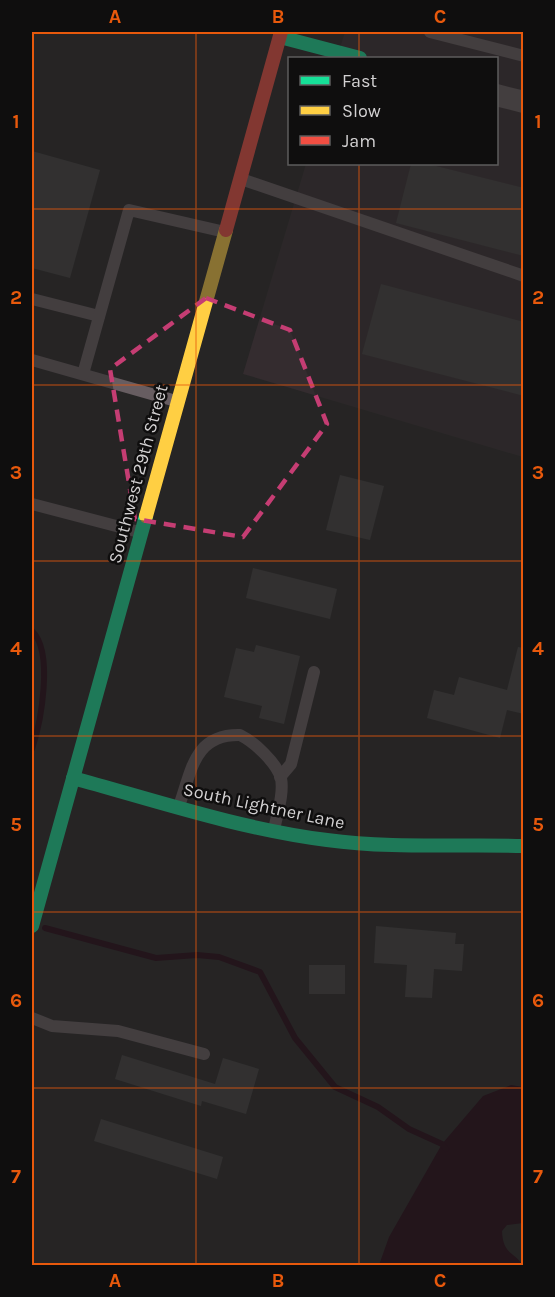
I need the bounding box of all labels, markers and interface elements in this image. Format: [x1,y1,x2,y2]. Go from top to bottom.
text: A [109,5,122,28]
text: B [272,5,284,28]
text: C [434,5,446,28]
legend [288,57,498,165]
text: Fast [342,70,377,92]
text: Slow [342,100,381,122]
text: 1 [12,110,20,133]
text: 1 [534,110,542,133]
text: Jam [342,130,376,152]
text: 2 [10,286,22,309]
text: 2 [532,286,544,309]
street label: Southwest 29th Street [104,382,173,566]
text: 3 [10,461,22,484]
text: 3 [532,461,544,484]
text: 4 [10,637,22,660]
text: 4 [532,637,544,660]
street label: South Lightner Lane [181,778,347,834]
text: 5 [10,813,22,836]
text: 5 [532,813,544,836]
text: 6 [10,989,22,1012]
text: 6 [532,989,544,1012]
text: 7 [11,1165,21,1188]
text: 7 [533,1165,543,1188]
text: A [109,1269,122,1292]
text: B [272,1269,284,1292]
text: C [434,1269,446,1292]

